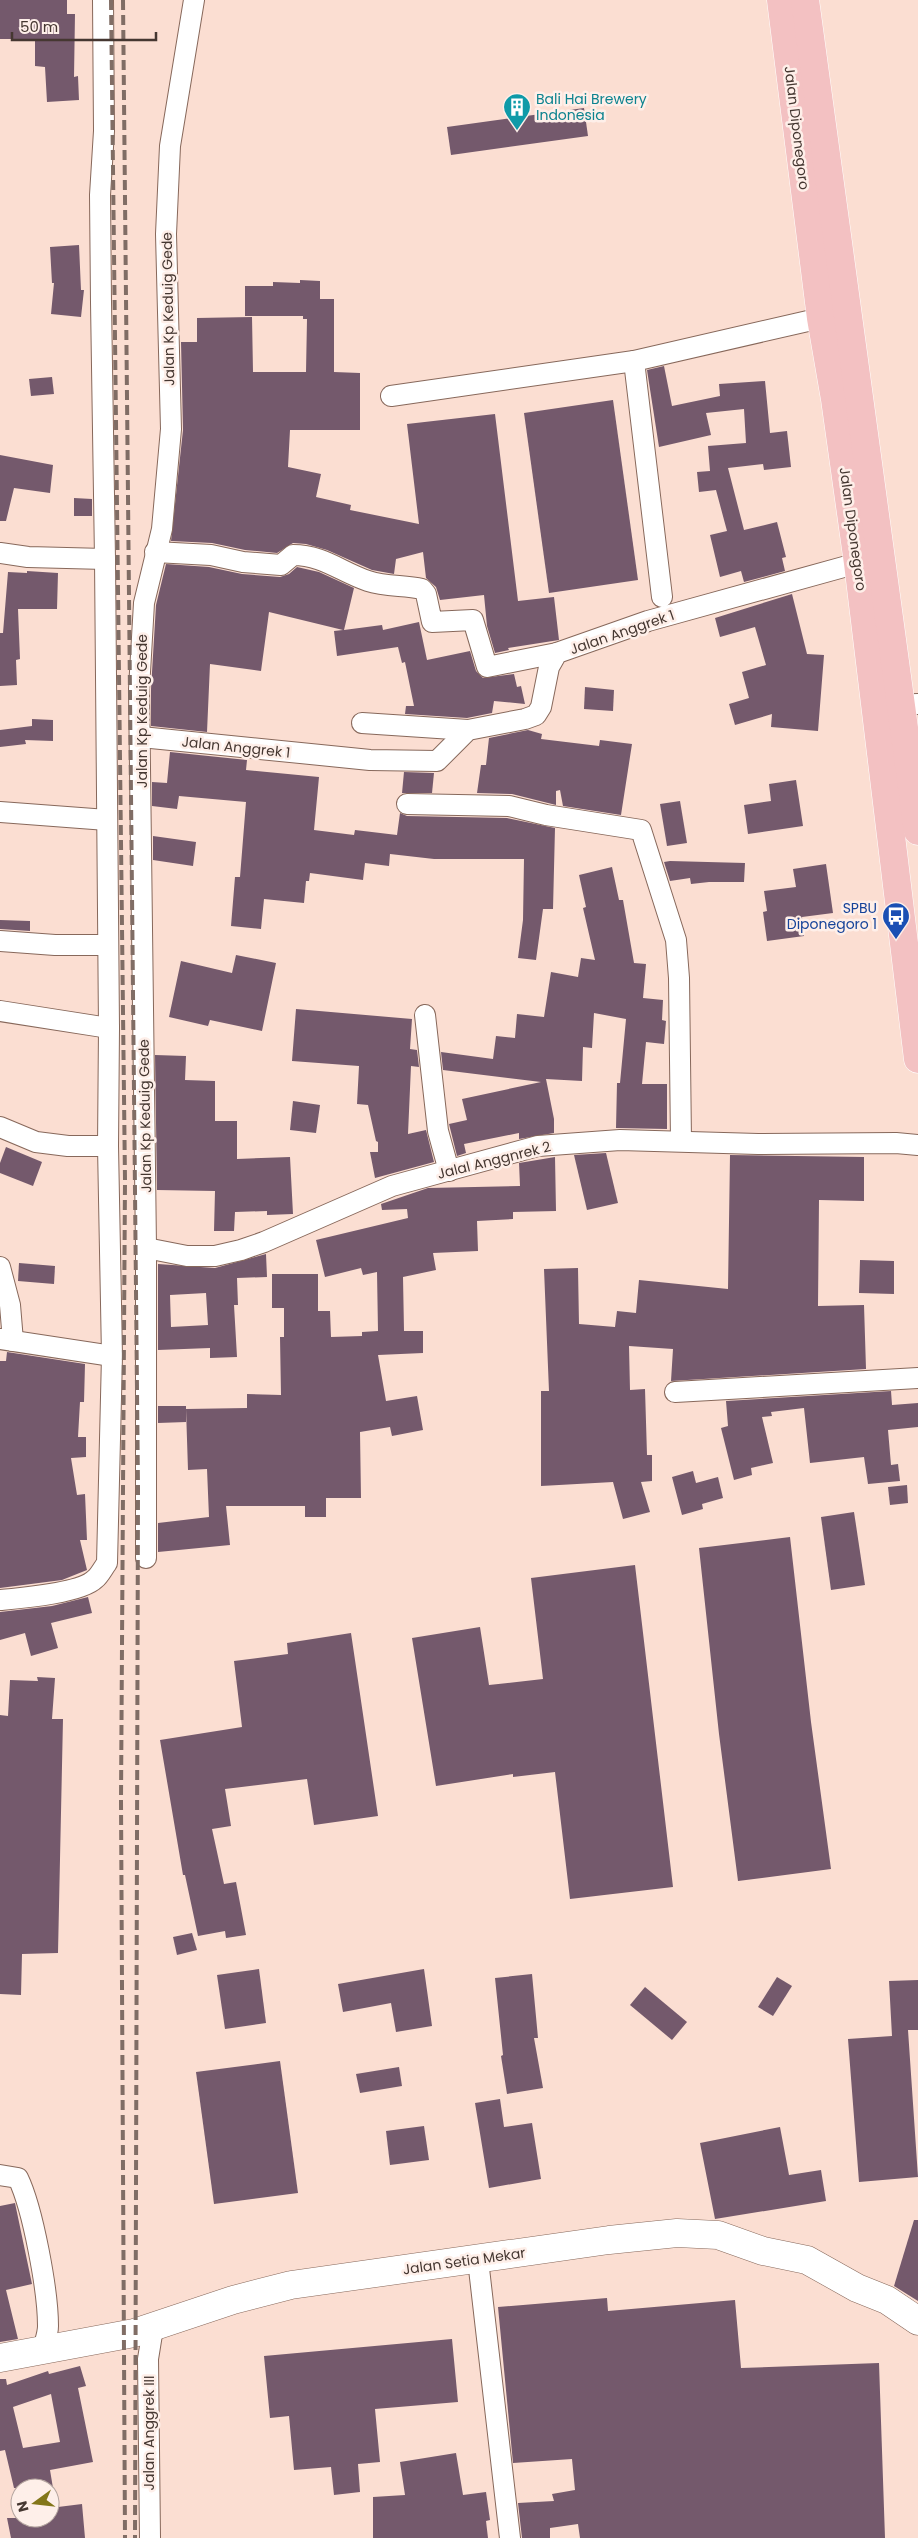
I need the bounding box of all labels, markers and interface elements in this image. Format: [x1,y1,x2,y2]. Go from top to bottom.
scale bar [12,10,156,42]
text: 50 m [20,16,58,37]
street label: Jalan Diponegoro [779,65,815,191]
place label: Bali Hai Brewery Indonesia [536,89,647,125]
building icon: Bali Hai Brewery Indonesia [502,92,532,131]
street label: Jalan Kp Keduig Gede [157,232,179,386]
street label: Jalan Diponegoro [834,466,872,592]
street label: Jalan Anggrek 1 [567,605,677,659]
street label: Jalan Kp Keduig Gede [132,634,152,788]
street label: Jalan Anggrek 1 [181,731,291,763]
place label: SPBU Diponegoro 1 [787,898,877,934]
bus stop icon: SPBU Diponegoro 1 [881,901,911,940]
street label: Jalan Kp Keduig Gede [134,1039,156,1193]
street label: Jalal Anggnrek 2 [435,1136,553,1184]
street label: Jalan Setia Mekar [401,2242,527,2280]
street label: Jalan Anggrek III [139,2376,159,2491]
north arrow [10,2478,60,2528]
text: N [11,2499,33,2514]

